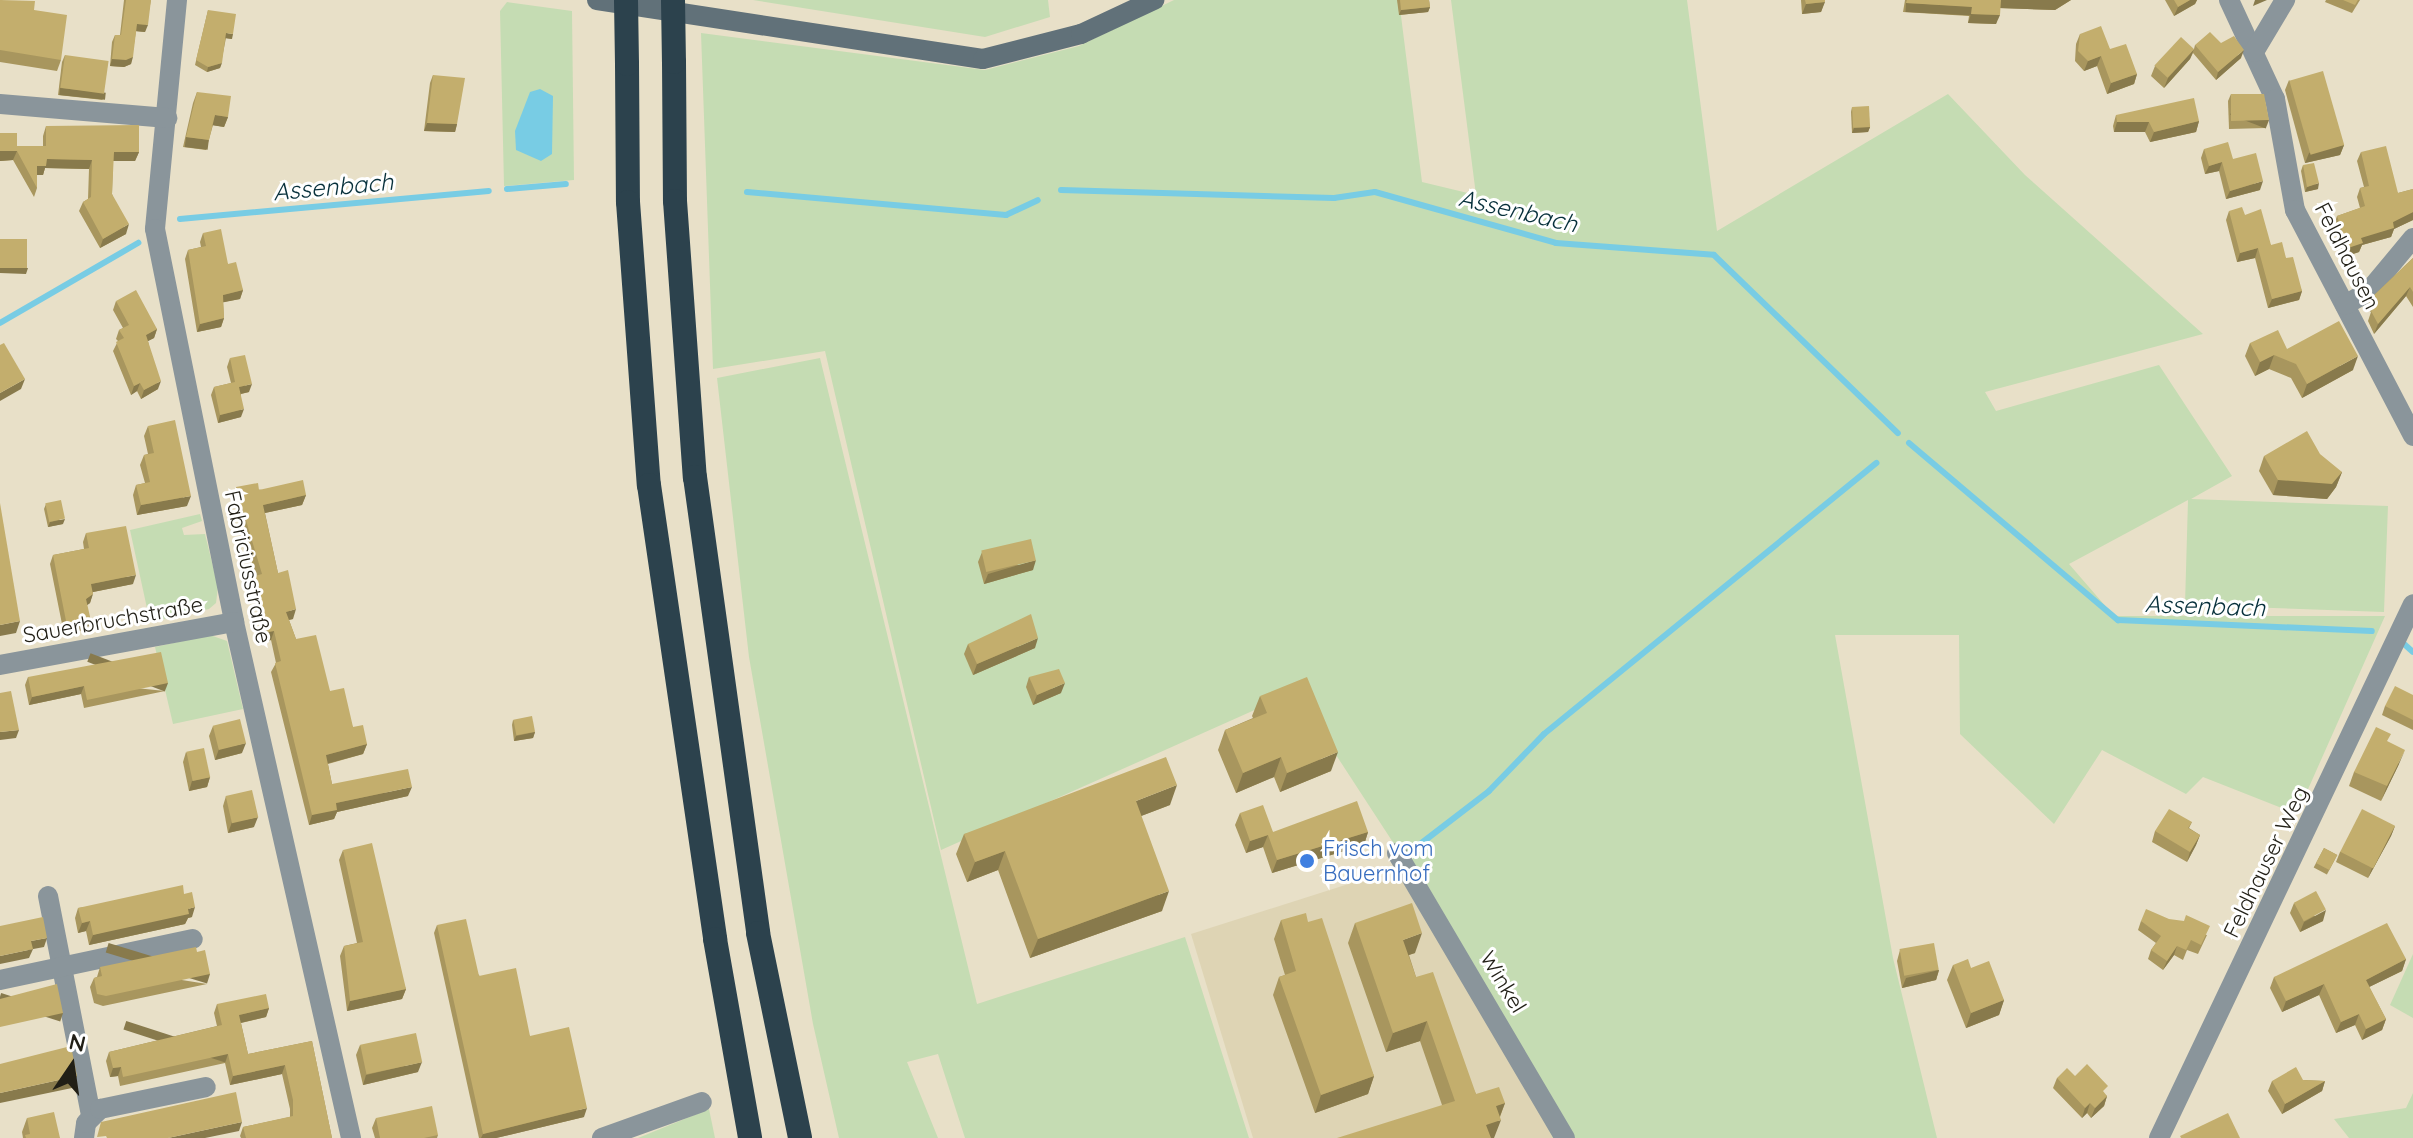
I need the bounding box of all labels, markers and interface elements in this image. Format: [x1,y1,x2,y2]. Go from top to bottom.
water label: Assenbach [272,167,394,207]
water label: Assenbach [1456,183,1580,239]
street label: Feldhausen [2309,198,2385,314]
street label: Fabriciusstraße [219,488,277,646]
water label: Assenbach [2144,590,2266,622]
street label: Sauerbruchstraße [21,591,205,649]
street label: Feldhauser Weg [2218,782,2314,942]
place label: Frisch vom Bauernhof [1323,835,1434,886]
marker: Frisch vom Bauernhof [1298,852,1316,870]
street label: Winkel [1474,946,1532,1018]
north arrow [32,1026,112,1106]
text: N [66,1027,88,1058]

